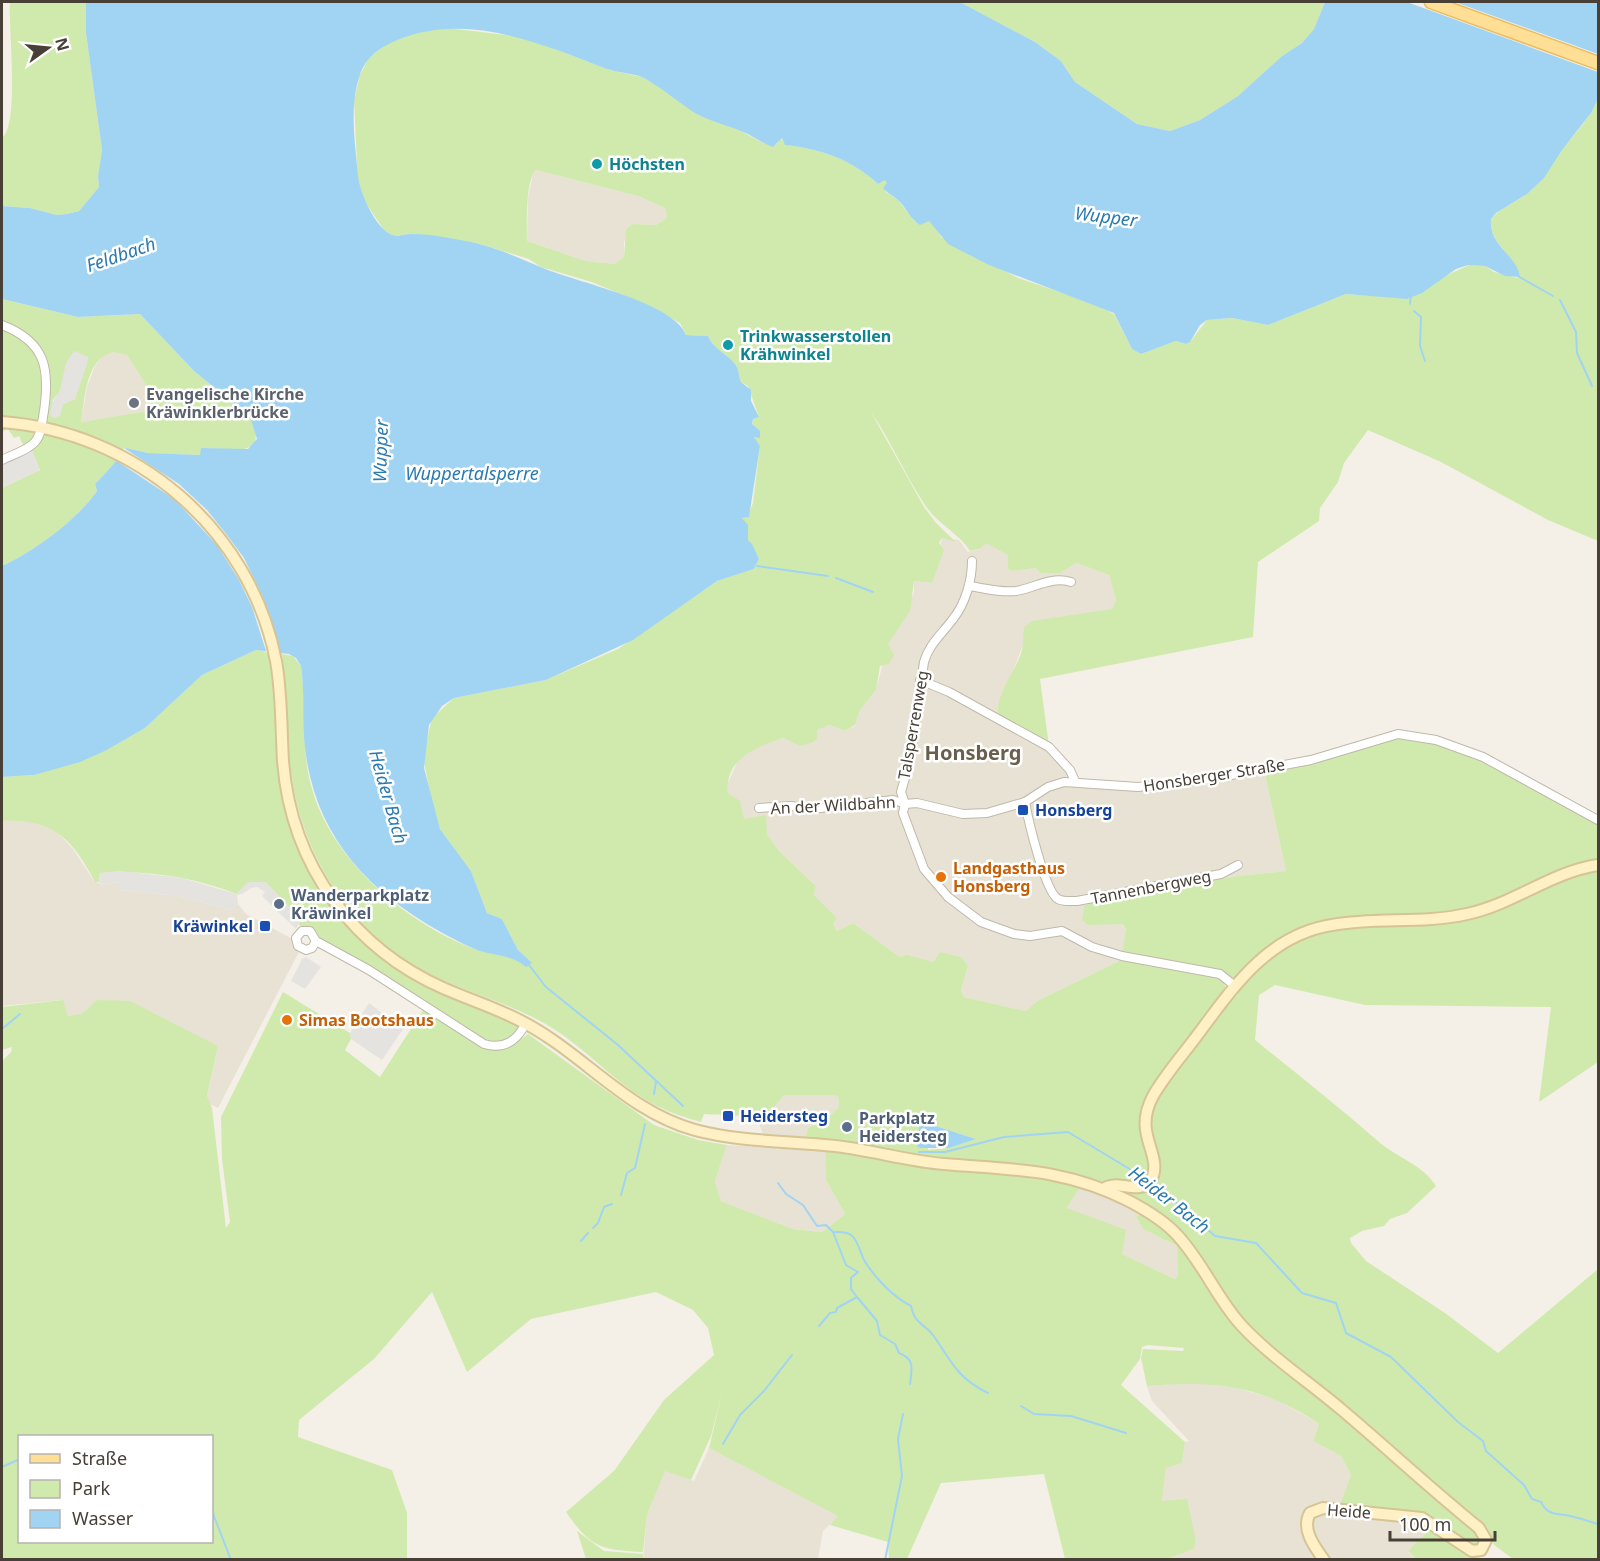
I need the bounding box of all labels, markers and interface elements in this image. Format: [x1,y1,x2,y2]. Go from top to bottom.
north arrow [18,18,78,78]
text: N [50,35,75,53]
place label: Höchsten [609,153,685,175]
marker: Höchsten [590,157,604,171]
water label: Wupper [1074,200,1139,232]
water label: Feldbach [83,231,159,277]
place label: Trinkwasserstollen Krähwinkel [740,325,891,365]
marker: Trinkwasserstollen Krähwinkel [721,338,735,352]
place label: Evangelische Kirche Kräwinklerbrücke [146,383,304,423]
marker: Evangelische Kirche Kräwinklerbrücke [127,396,141,410]
water label: Wupper [367,418,393,483]
water label: Wuppertalsperre [405,461,539,485]
street label: Talsperrenweg [893,669,933,781]
district label: Honsberg [925,739,1021,766]
water label: Heider Bach [364,747,414,847]
street label: Honsberger Straße [1142,753,1286,797]
street label: An der Wildbahn [770,791,896,819]
place label: Honsberg [1035,799,1112,821]
marker: Honsberg [1016,803,1030,817]
place label: Landgasthaus Honsberg [953,857,1065,897]
street label: Tannenbergweg [1089,865,1213,909]
marker: Landgasthaus Honsberg [934,870,948,884]
place label: Wanderparkplatz Kräwinkel [291,884,429,924]
marker: Wanderparkplatz Kräwinkel [272,897,286,911]
place label: Kräwinkel [173,915,253,937]
marker: Kräwinkel [258,919,272,933]
place label: Simas Bootshaus [299,1009,434,1031]
marker: Simas Bootshaus [280,1013,294,1027]
place label: Heidersteg [740,1105,828,1127]
place label: Parkplatz Heidersteg [859,1107,947,1147]
marker: Heidersteg [721,1109,735,1123]
marker: Parkplatz Heidersteg [840,1120,854,1134]
water label: Heider Bach [1124,1160,1215,1238]
legend [18,1435,213,1543]
text: Straße [72,1446,127,1470]
text: Park [72,1476,110,1500]
street label: Heide [1326,1498,1372,1524]
scale bar [1390,1504,1495,1542]
text: Wasser [72,1506,134,1530]
text: 100 m [1399,1512,1451,1536]

